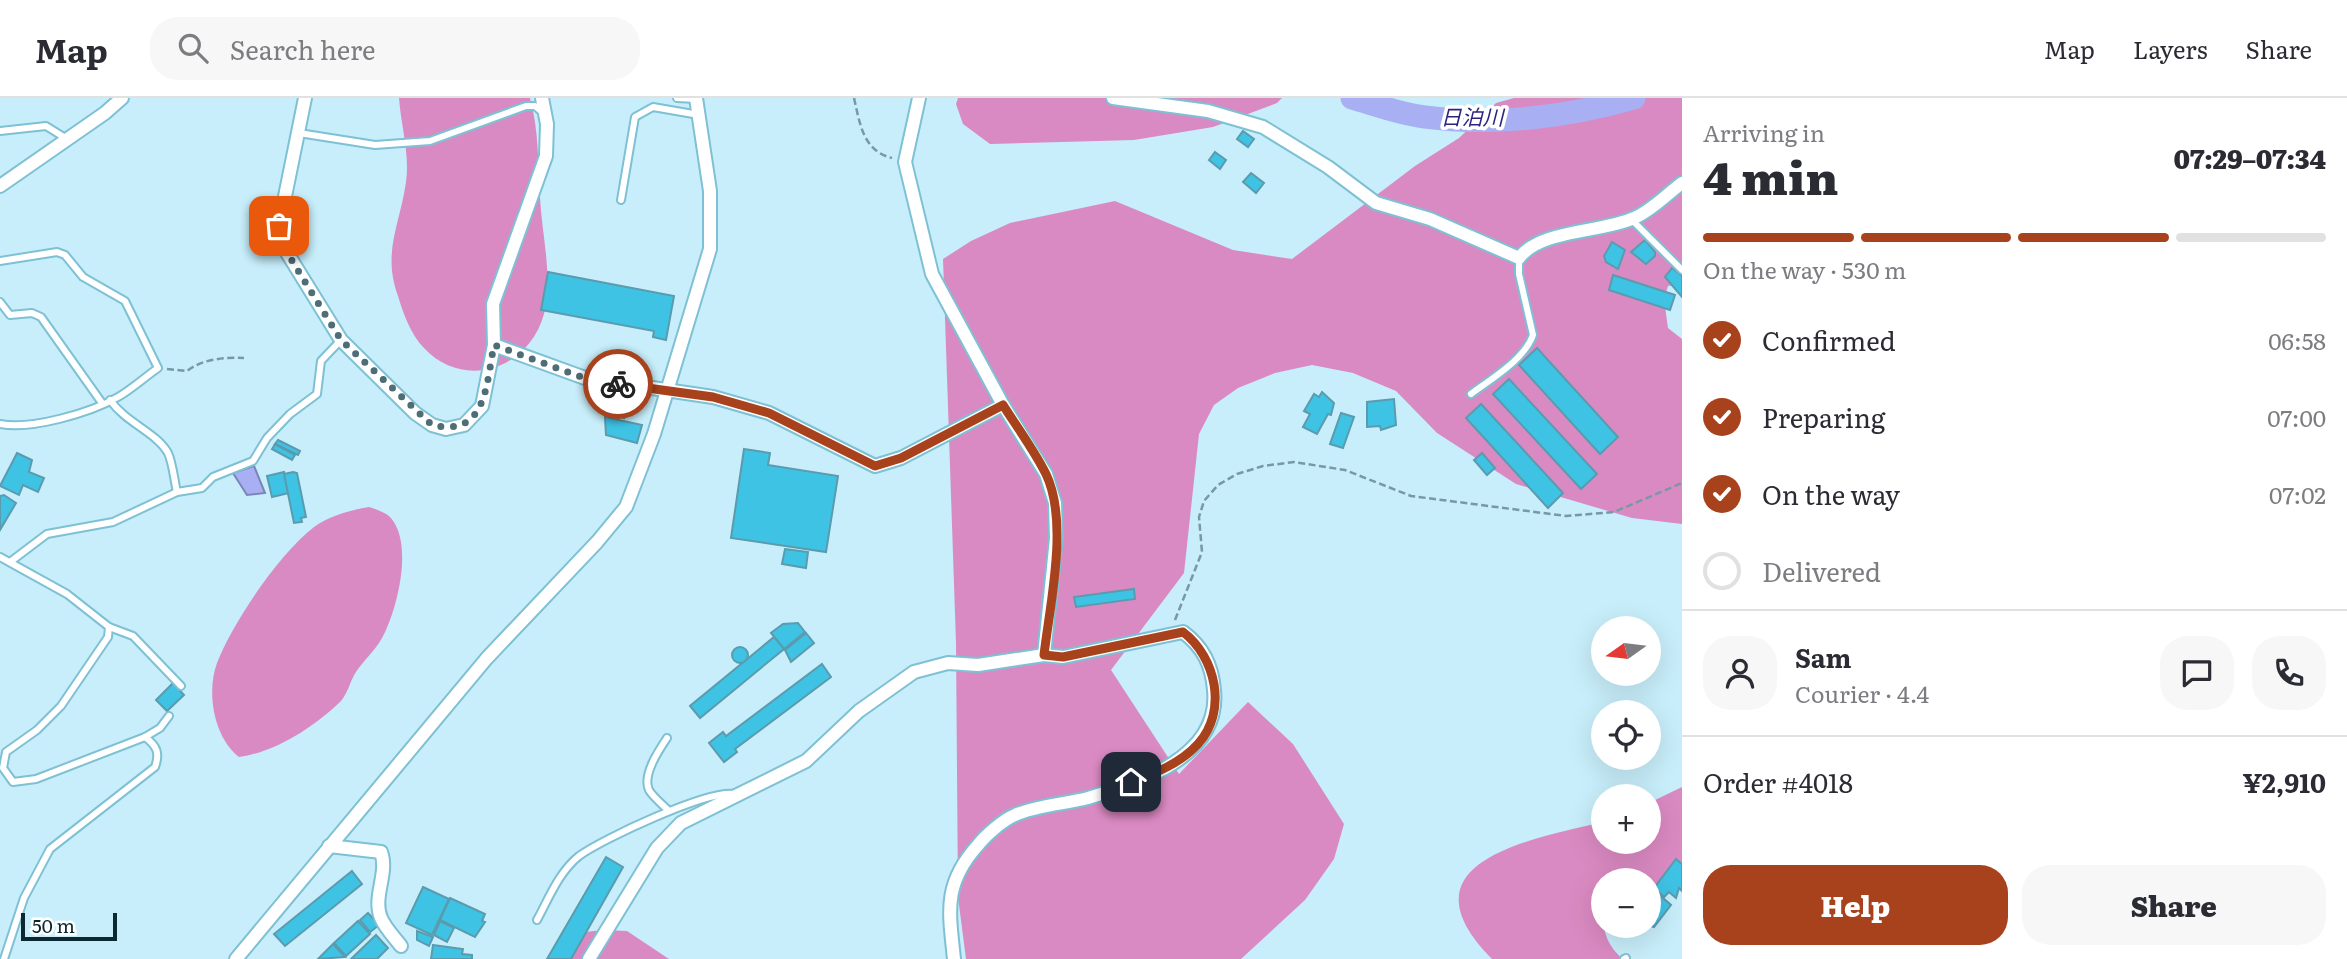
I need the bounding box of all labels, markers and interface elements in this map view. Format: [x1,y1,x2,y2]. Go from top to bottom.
search box [150,17,640,80]
text: Map [35,24,108,73]
icon: search [174,29,212,67]
text: Search here [230,29,376,68]
text: Map [2044,31,2095,66]
text: Layers [2133,31,2207,66]
text: Share [2245,31,2312,66]
water label: 日泊川 [1441,100,1505,131]
text: Arriving in [1703,115,1825,149]
text: 07:29–07:34 [2174,138,2326,177]
text: 4 min [1703,141,1838,209]
pin [249,196,309,256]
icon: bag [260,207,298,245]
text: On the way · 530 m [1703,252,1906,286]
text: Confirmed [1762,320,1896,359]
icon: check [1703,321,1741,359]
text: 06:58 [2268,323,2326,357]
courier [583,349,653,419]
icon: bike [599,365,637,403]
text: Preparing [1762,397,1885,436]
icon: check [1703,398,1741,436]
text: 07:00 [2267,400,2326,434]
text: On the way [1762,474,1900,513]
icon: check [1703,475,1741,513]
text: 07:02 [2269,477,2326,511]
text: Delivered [1762,551,1881,590]
north arrow [1591,616,1661,686]
map controls [1591,616,1661,938]
button: person [1703,636,1777,710]
button: chat [2160,636,2234,710]
button: phone [2252,636,2326,710]
text: Sam [1795,637,1851,676]
text: Courier · 4.4 [1795,676,1929,710]
button: locate [1591,700,1661,770]
pin [1101,752,1161,812]
text: Order #4018 [1703,762,1853,801]
text: ¥2,910 [2242,762,2326,801]
icon: home [1112,763,1150,801]
button: + [1591,784,1661,854]
button: Help [1703,865,2008,945]
button: Share [2022,865,2326,945]
button: − [1591,868,1661,938]
scale bar [21,910,117,942]
text: 50 m [32,911,75,939]

